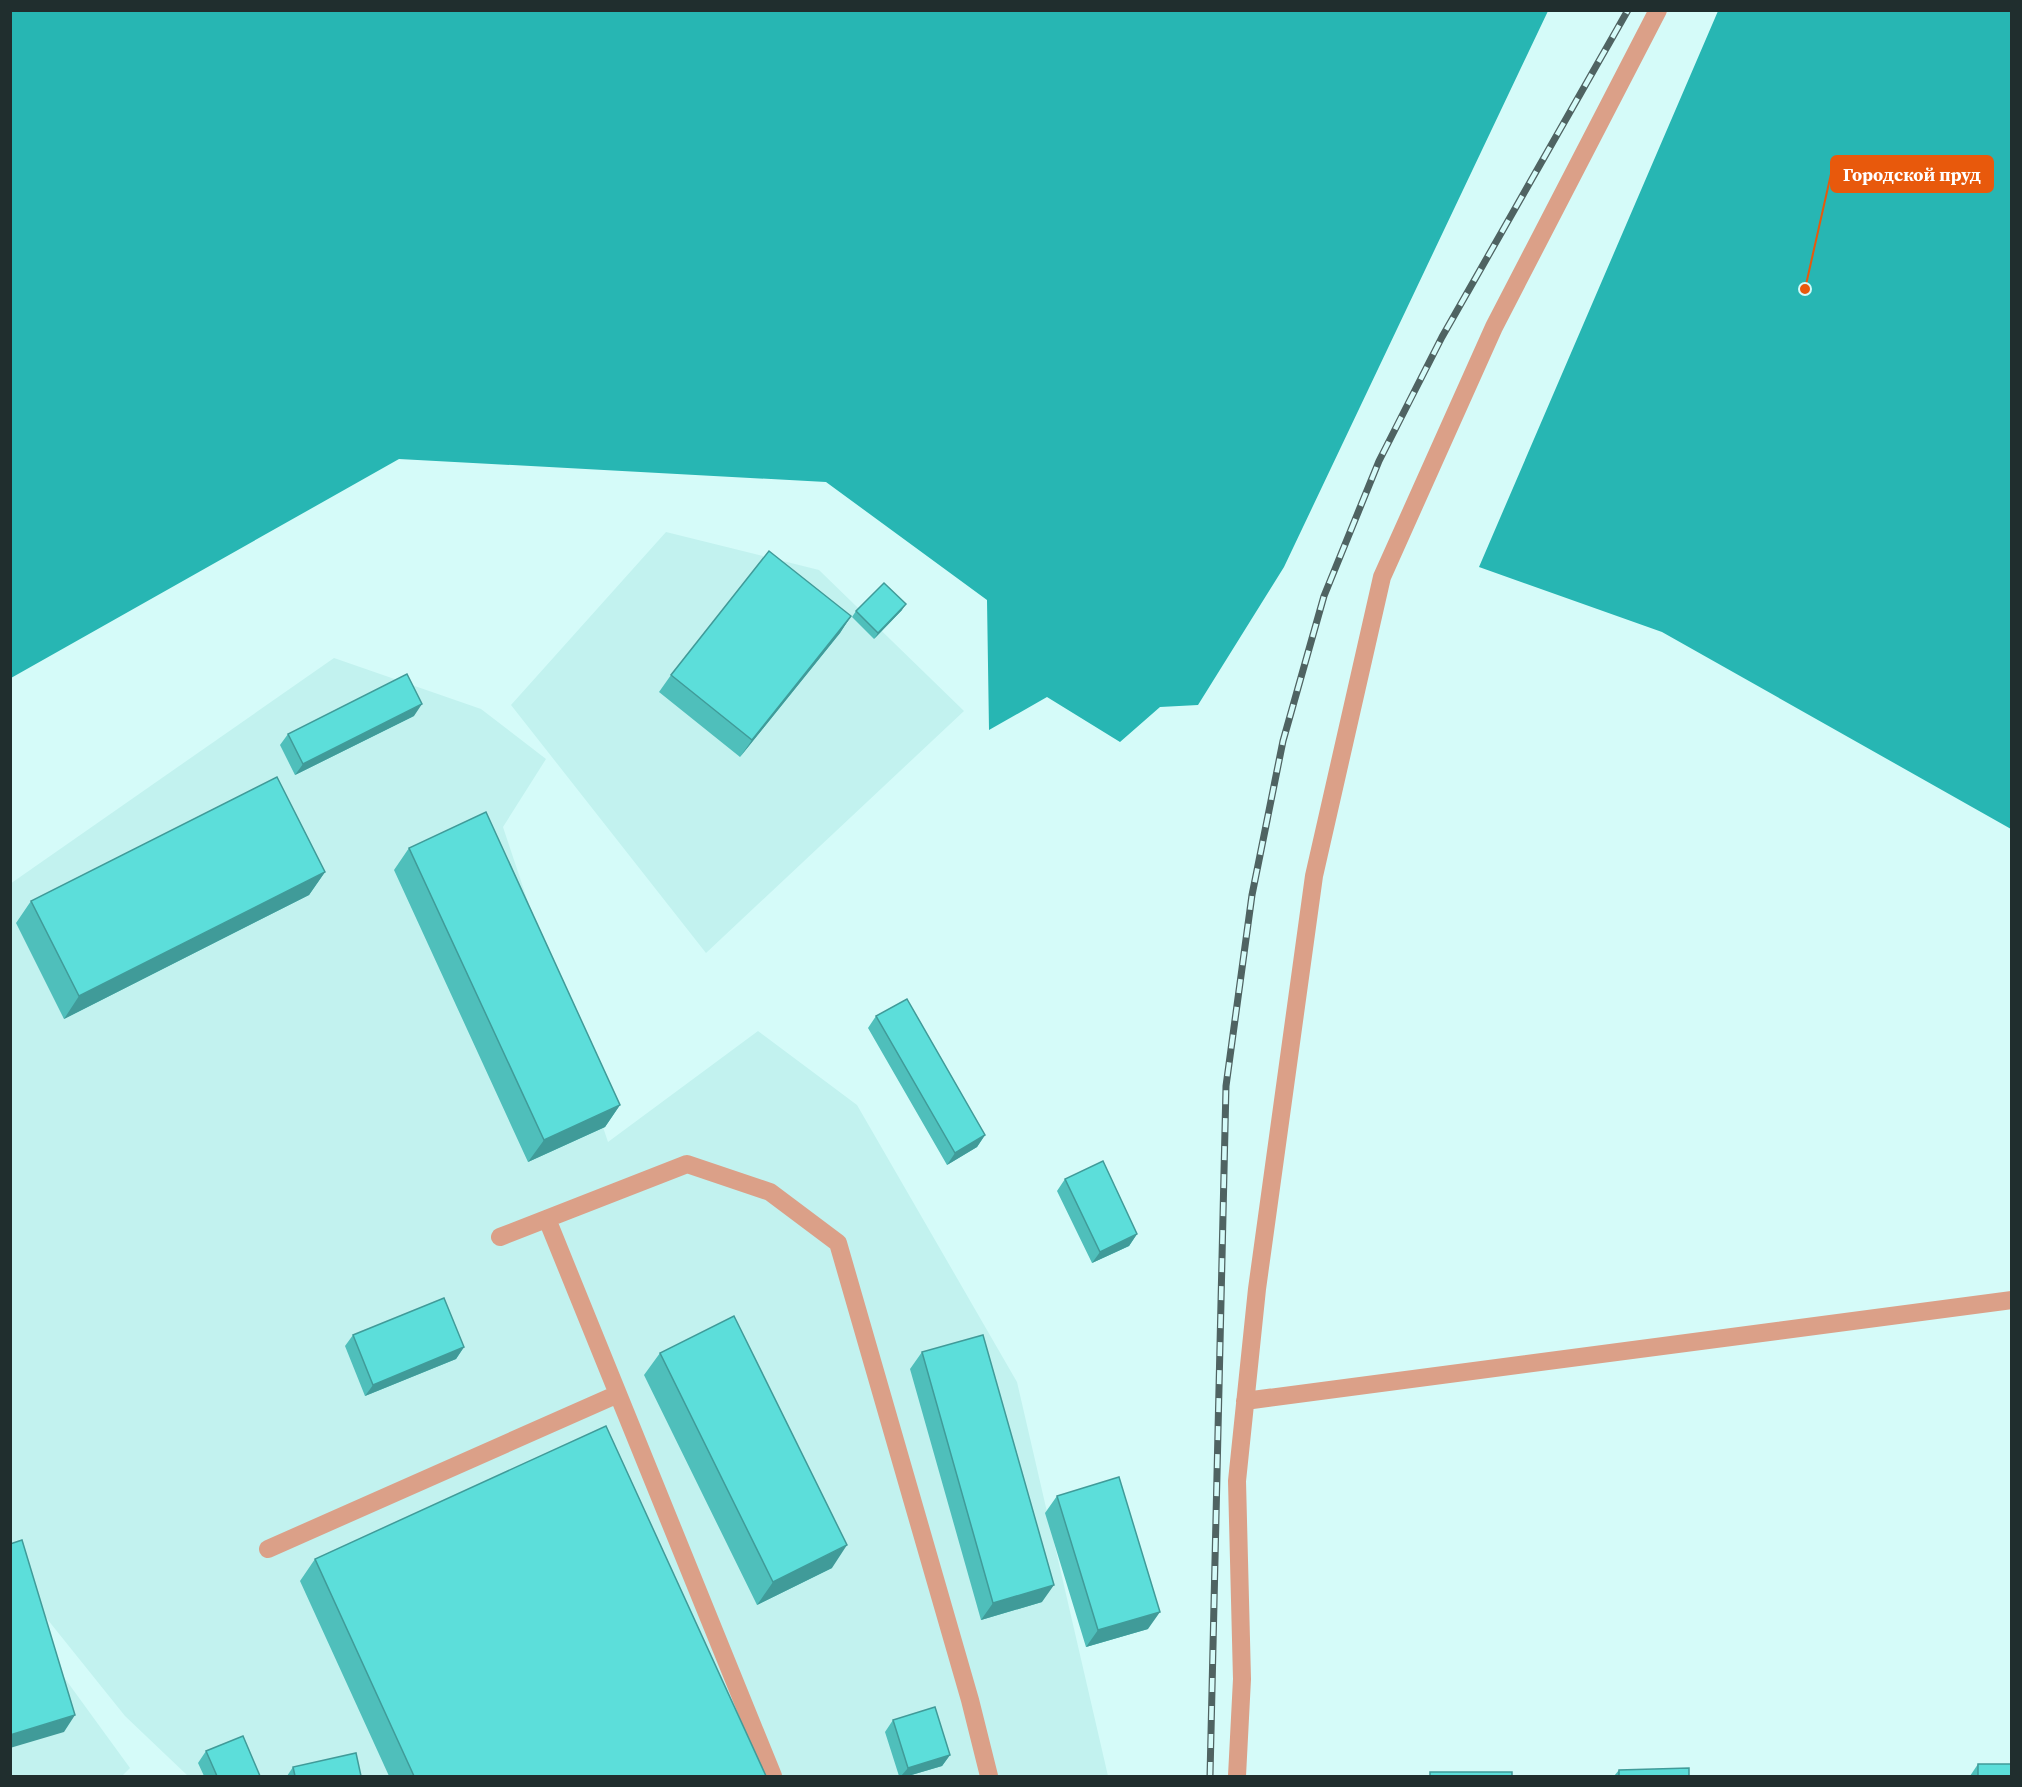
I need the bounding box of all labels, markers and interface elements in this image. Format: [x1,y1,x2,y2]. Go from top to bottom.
callout: Городской пруд [1831,156,1993,192]
text: Городской пруд [1843,162,1981,187]

